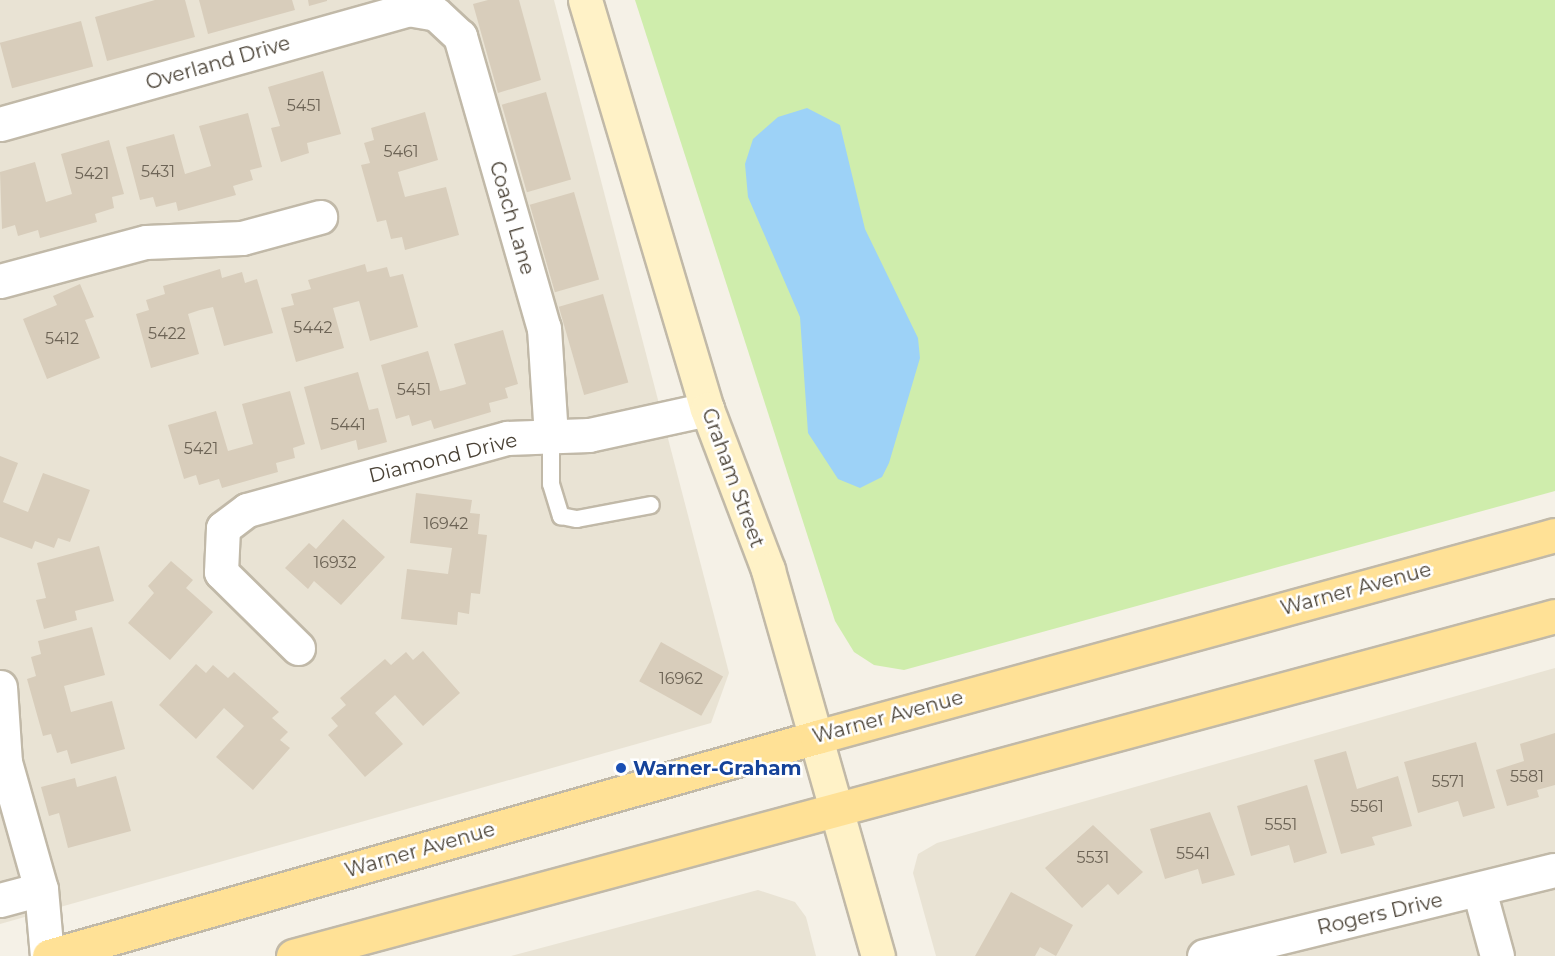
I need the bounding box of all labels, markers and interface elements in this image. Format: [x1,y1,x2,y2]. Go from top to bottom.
street label: Overland Drive [143,31,293,95]
house number: 5451 [287,96,321,116]
house number: 5461 [383,142,419,162]
street label: Coach Lane [484,158,540,278]
house number: 5431 [141,162,175,182]
house number: 5421 [75,164,109,184]
house number: 5442 [293,318,333,338]
house number: 5422 [148,324,186,344]
house number: 5412 [45,329,79,349]
house number: 5451 [397,380,431,400]
street label: Graham Street [697,405,769,551]
house number: 5441 [330,415,366,435]
street label: Diamond Drive [366,428,520,488]
house number: 5421 [184,439,218,459]
house number: 16942 [424,514,468,534]
house number: 16932 [313,553,357,573]
street label: Warner Avenue [1278,557,1434,621]
house number: 16962 [659,669,703,689]
street label: Warner Avenue [810,685,966,749]
place label: Warner-Graham [633,756,802,780]
marker: Warner-Graham [614,761,628,775]
house number: 5581 [1510,767,1544,787]
house number: 5571 [1431,772,1465,792]
house number: 5561 [1350,797,1384,817]
house number: 5551 [1265,815,1297,835]
street label: Warner Avenue [342,817,498,883]
house number: 5541 [1176,844,1210,864]
house number: 5531 [1077,848,1109,868]
street label: Rogers Drive [1315,888,1445,940]

